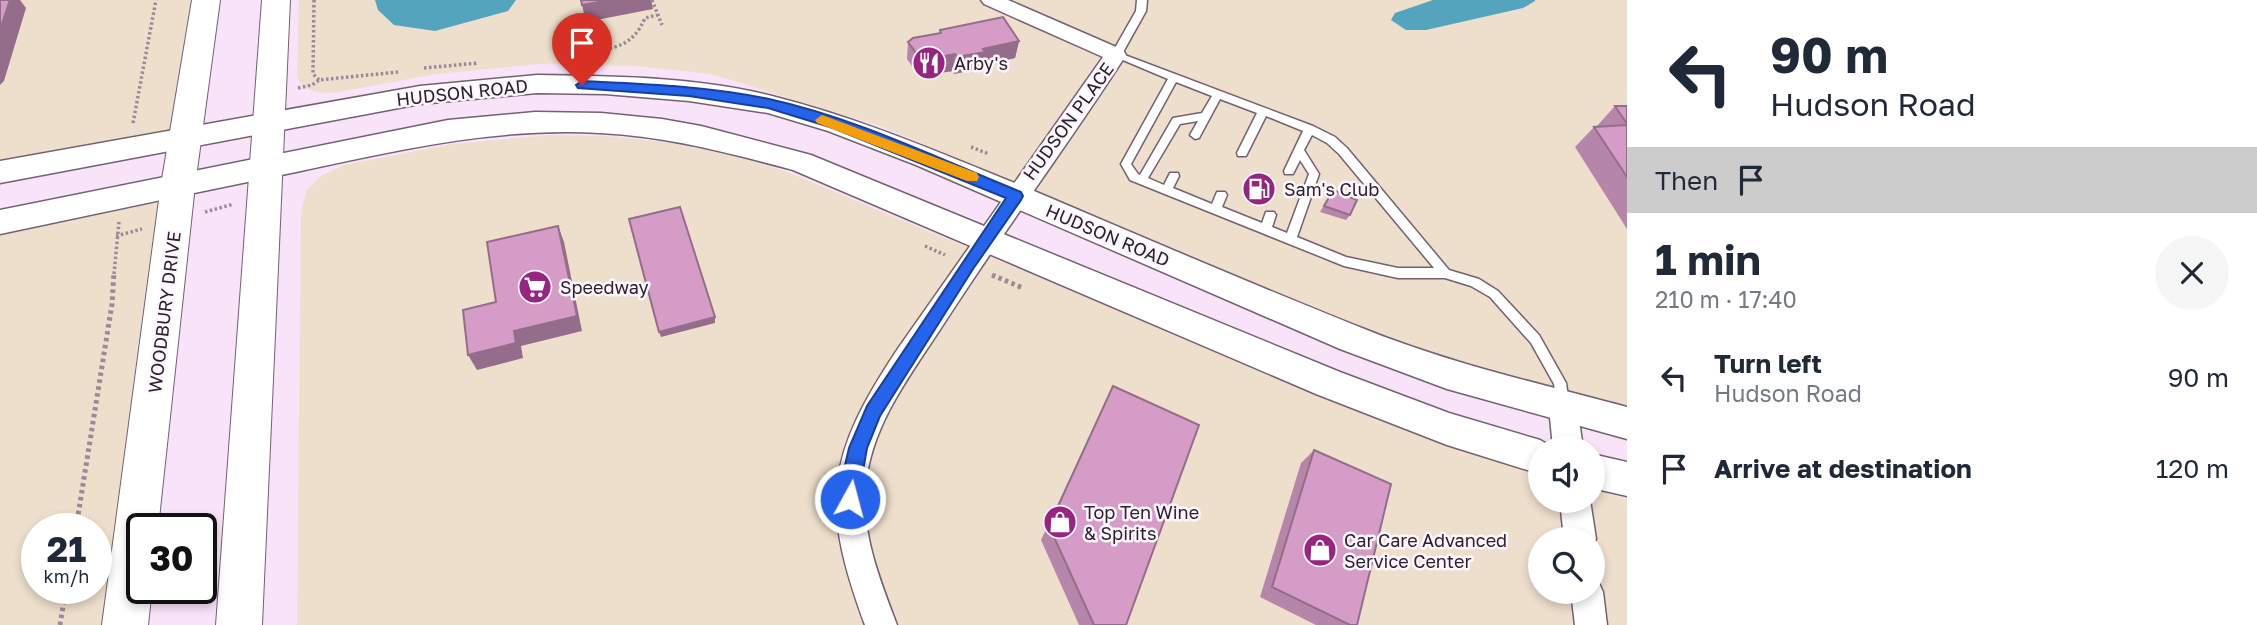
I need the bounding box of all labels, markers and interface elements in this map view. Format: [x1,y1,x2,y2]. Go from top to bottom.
pin [552,13,612,85]
icon: arrive [563,24,601,62]
text: 90 m [1770,25,1888,84]
icon: left [1655,28,1746,119]
restaurant icon: Arby's [910,44,948,82]
place label: Arby's [954,52,1008,74]
street label: HUDSON PLACE [1018,58,1118,184]
street label: HUDSON ROAD [395,74,529,110]
text: Hudson Road [1770,85,1976,123]
icon: arrive [1732,161,1770,199]
text: Then [1655,165,1718,196]
fuel station icon: Sam's Club [1240,170,1278,208]
place label: Sam's Club [1284,178,1379,200]
street label: HUDSON ROAD [1043,199,1173,271]
street label: WOODBURY DRIVE [143,230,185,394]
text: 1 min [1655,234,1761,284]
button: close [2155,236,2229,310]
supermarket icon: Speedway [516,268,554,306]
place label: Speedway [560,276,649,298]
text: 210 m · 17:40 [1655,285,1797,313]
text: Turn left [1714,348,1822,379]
icon: left [1655,359,1693,397]
text: 90 m [2168,362,2229,393]
text: Hudson Road [1714,379,1862,407]
map controls [1528,436,1605,604]
button: sound [1528,436,1605,513]
icon: arrive [1655,450,1693,488]
text: Arrive at destination [1714,453,1972,484]
text: 120 m [2156,453,2229,484]
position arrow [813,462,887,536]
place label: Top Ten Wine & Spirits [1084,501,1199,544]
shop icon: Top Ten Wine & Spirits [1041,503,1079,541]
speed limit sign: 30 [126,513,217,604]
button: search [1528,527,1605,604]
text: 21 [47,528,86,570]
place label: Car Care Advanced Service Center [1344,529,1507,572]
shop icon: Car Care Advanced Service Center [1301,531,1339,569]
text: km/h [44,565,89,587]

